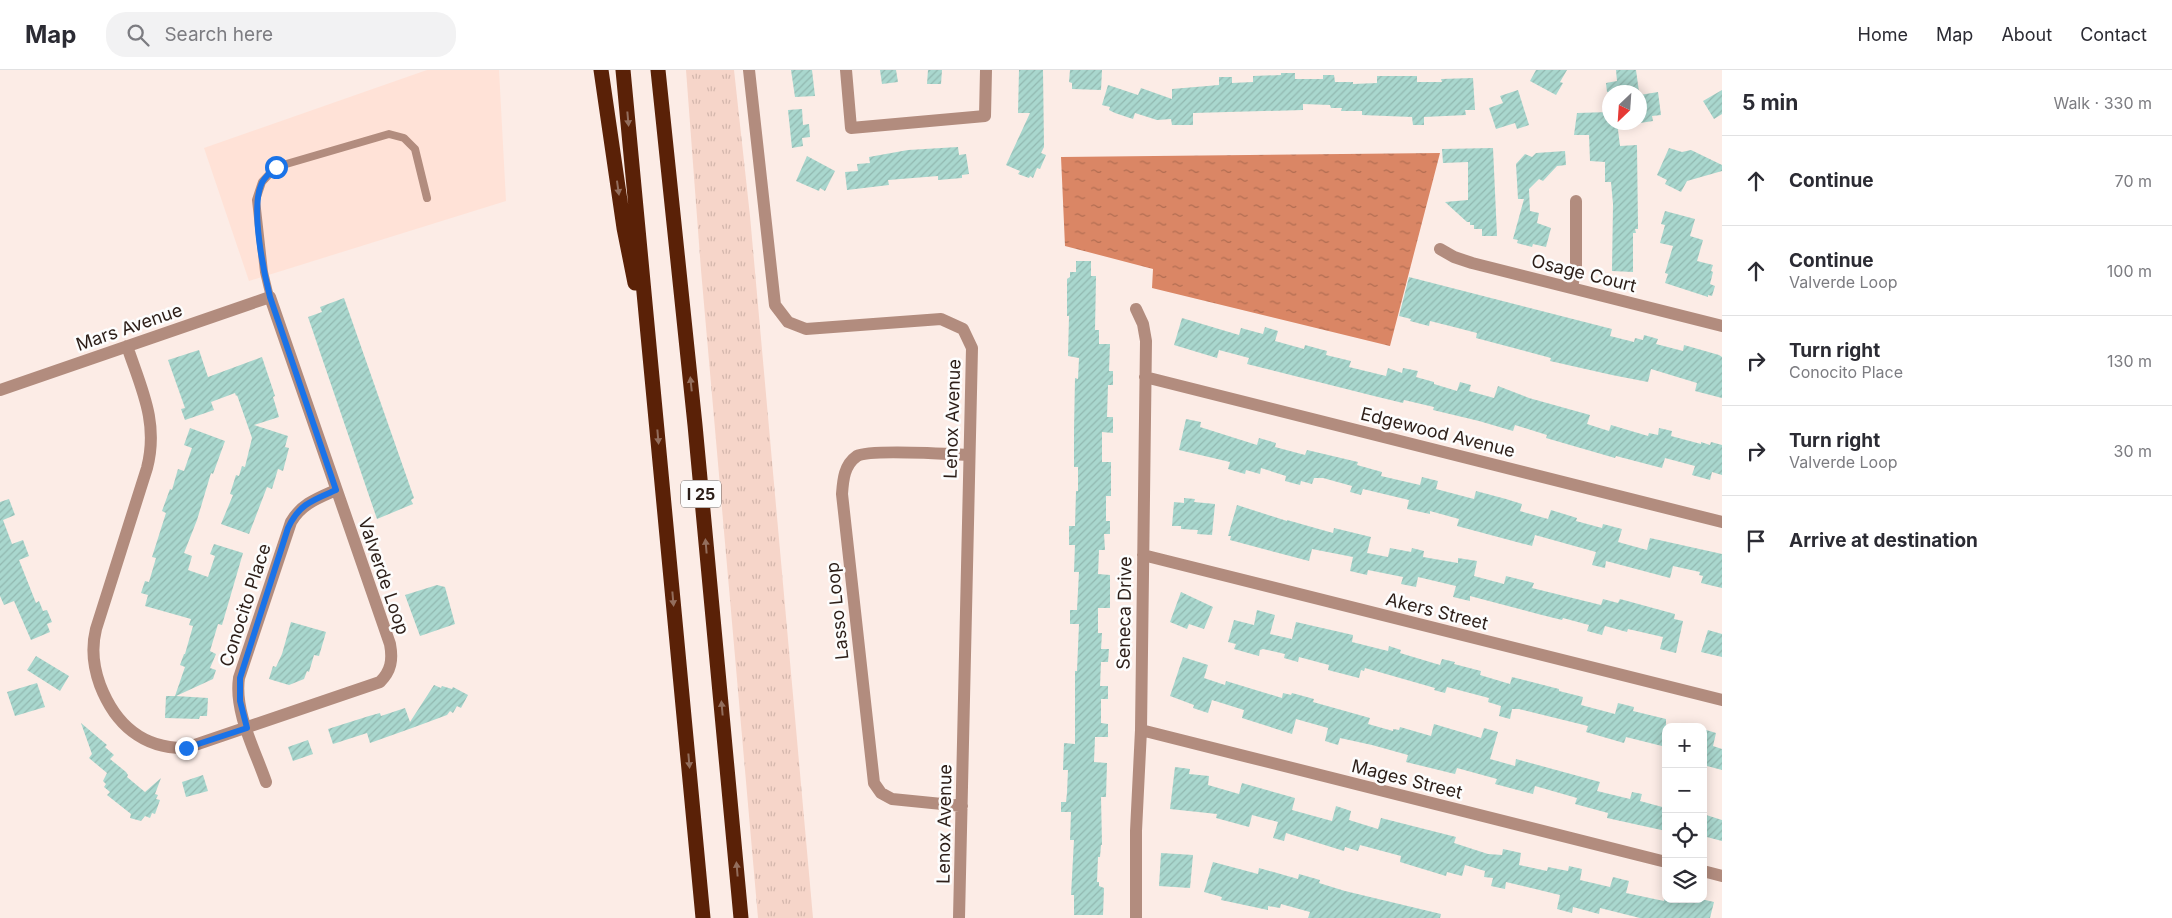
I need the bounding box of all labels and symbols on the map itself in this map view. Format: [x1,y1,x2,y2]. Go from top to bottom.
north arrow [1602,85,1647,130]
one-way arrow [624,111,632,127]
route start [265,156,288,179]
one-way arrow [614,180,622,196]
street label: Osage Court [1529,250,1639,296]
street label: Mars Avenue [73,299,185,355]
street label: Lenox Avenue [939,359,965,479]
one-way arrow [687,376,695,392]
street label: Edgewood Avenue [1359,403,1517,461]
one-way arrow [655,429,663,445]
road number: I 25 [681,480,721,508]
street label: Valverde Loop [354,515,414,637]
one-way arrow [702,538,710,554]
street label: Conocito Place [215,541,275,669]
street label: Seneca Drive [1113,556,1135,670]
street label: Lasso Loop [821,561,853,661]
street label: Akers Street [1384,588,1490,634]
one-way arrow [670,591,678,607]
one-way arrow [717,699,725,715]
route end [175,737,198,760]
one-way arrow [685,753,693,769]
street label: Mages Street [1350,755,1465,803]
street label: Lenox Avenue [932,764,956,884]
one-way arrow [733,861,741,877]

